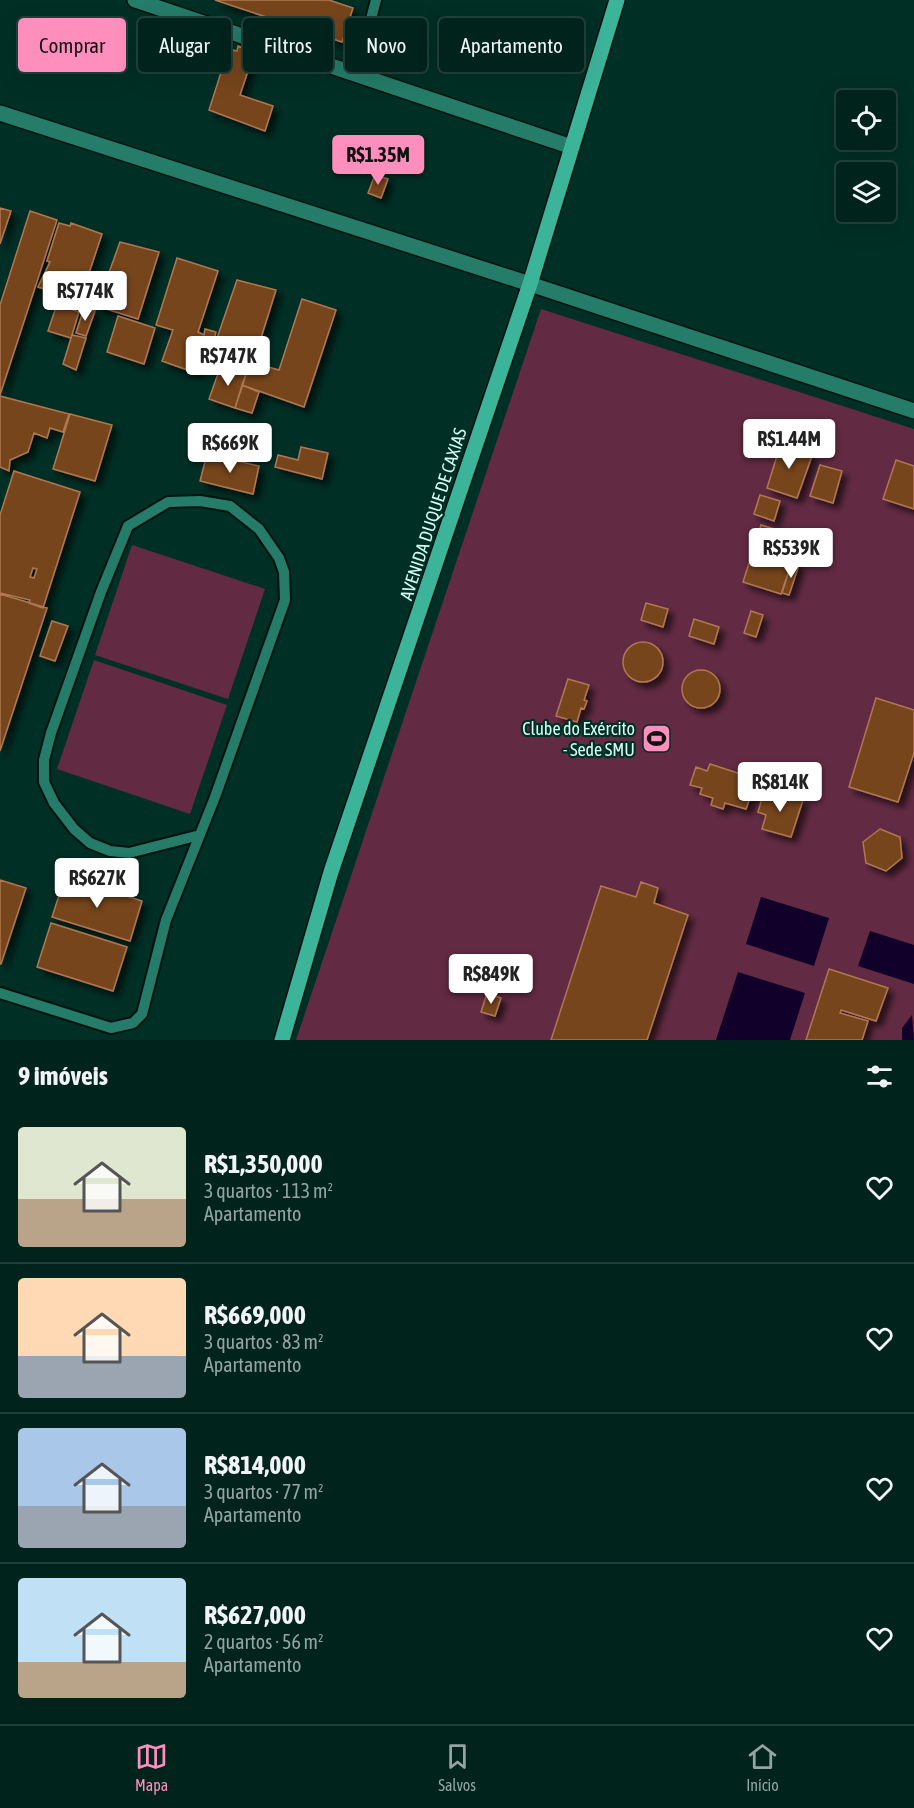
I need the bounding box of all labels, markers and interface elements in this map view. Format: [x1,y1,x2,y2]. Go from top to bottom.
chip: Comprar [18,18,126,72]
chip: Alugar [138,18,231,72]
chip: Filtros [243,18,333,72]
chip: Novo [345,18,427,72]
chip: Apartamento [439,18,584,72]
map controls [836,90,896,222]
button: locate [836,90,896,150]
pin: R$1.35M [323,135,433,186]
text: R$1.35M [346,143,410,166]
button: layers [836,162,896,222]
pin: R$774K [36,271,134,322]
text: R$774K [57,279,113,302]
pin: R$747K [179,336,277,387]
text: R$747K [200,344,256,367]
pin: R$1.44M [734,419,844,470]
pin: R$669K [181,423,279,474]
street label: AVENIDA DUQUE DE CAXIAS [395,425,471,603]
text: R$1.44M [757,427,821,450]
text: R$669K [202,431,258,454]
pin: R$539K [742,528,840,579]
text: R$539K [763,536,819,559]
place label: Clube do Exército - Sede SMU [522,718,635,760]
sports icon: Clube do Exército - Sede SMU [640,722,672,754]
pin: R$814K [731,762,829,813]
text: R$814K [752,770,808,793]
pin: R$627K [48,858,146,909]
text: R$627K [69,866,125,889]
pin: R$849K [442,954,540,1005]
text: R$849K [463,962,519,985]
icon: filters [863,1060,896,1093]
text: 9 imóveis [18,1061,108,1091]
text: R$1,350,000 [204,1149,323,1179]
icon: home [66,1151,138,1223]
icon: heart [863,1171,896,1204]
text: 3 quartos · 113 m² [204,1179,333,1202]
text: Apartamento [204,1202,301,1225]
text: R$669,000 [204,1300,306,1330]
icon: home [66,1302,138,1374]
icon: heart [863,1322,896,1355]
text: 3 quartos · 83 m² [204,1330,324,1353]
text: Apartamento [204,1353,301,1376]
text: R$814,000 [204,1450,306,1480]
icon: home [66,1452,138,1524]
icon: heart [863,1472,896,1505]
text: 3 quartos · 77 m² [204,1480,324,1503]
text: Apartamento [204,1503,301,1526]
text: R$627,000 [204,1600,306,1630]
icon: home [66,1602,138,1674]
icon: heart [863,1622,896,1655]
text: 2 quartos · 56 m² [204,1630,324,1653]
text: Apartamento [204,1653,301,1676]
tab: Mapa [135,1740,168,1794]
tab: Salvos [438,1740,476,1794]
tab: Início [746,1740,779,1794]

